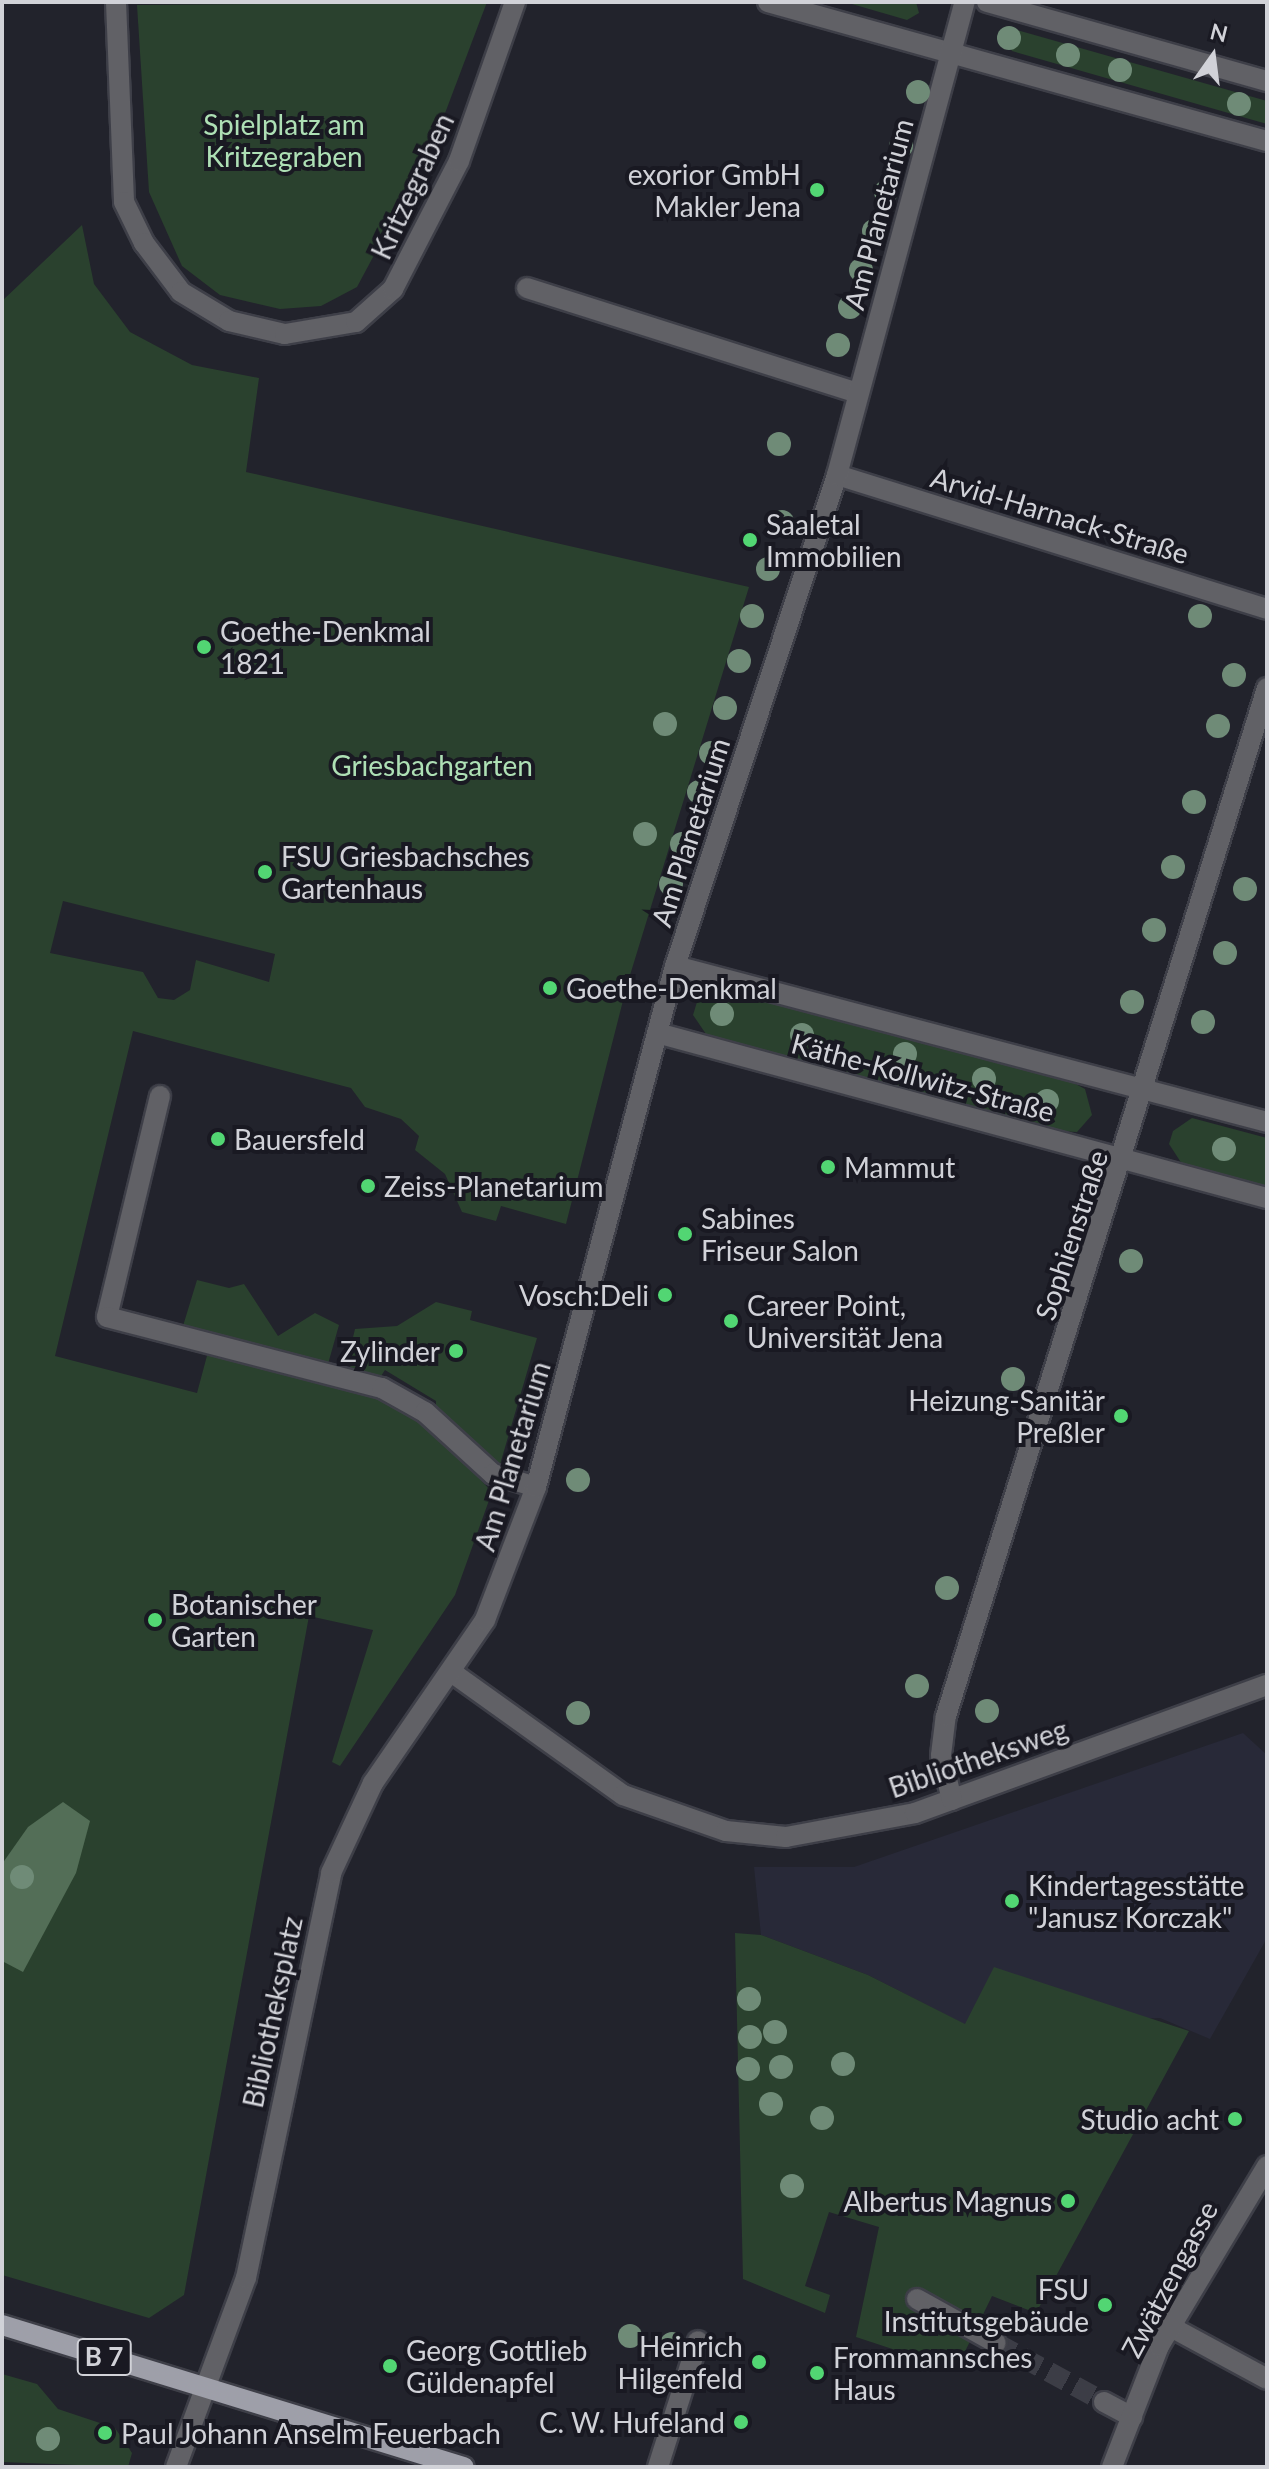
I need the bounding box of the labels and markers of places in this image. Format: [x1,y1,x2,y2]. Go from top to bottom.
place label: exorior GmbH Makler Jena [627,157,801,223]
marker: exorior GmbH Makler Jena [808,181,826,199]
place label: Saaletal Immobilien [766,507,902,573]
marker: Saaletal Immobilien [741,531,759,549]
place label: Goethe-Denkmal 1821 [220,614,431,680]
marker: Goethe-Denkmal 1821 [195,638,213,656]
place label: FSU Griesbachsches Gartenhaus [281,839,530,905]
marker: FSU Griesbachsches Gartenhaus [256,863,274,881]
place label: Goethe-Denkmal [566,971,777,1005]
marker: Goethe-Denkmal [541,979,559,997]
place label: Bauersfeld [234,1122,365,1156]
marker: Bauersfeld [209,1130,227,1148]
place label: Mammut [844,1150,955,1184]
marker: Mammut [819,1158,837,1176]
place label: Zeiss-Planetarium [384,1169,603,1203]
marker: Zeiss-Planetarium [359,1177,377,1195]
place label: Sabines Friseur Salon [701,1201,859,1267]
marker: Sabines Friseur Salon [676,1225,694,1243]
place label: Vosch:Deli [519,1278,649,1312]
marker: Vosch:Deli [656,1286,674,1304]
place label: Career Point, Universität Jena [747,1288,944,1354]
marker: Career Point, Universität Jena [722,1312,740,1330]
place label: Zylinder [340,1334,440,1368]
marker: Zylinder [447,1342,465,1360]
place label: Heizung-Sanitär Preßler [908,1383,1105,1449]
marker: Heizung-Sanitär Preßler [1112,1407,1130,1425]
place label: Botanischer Garten [171,1587,317,1653]
marker: Botanischer Garten [146,1611,164,1629]
place label: Kindertagesstätte "Janusz Korczak" [1028,1868,1244,1934]
marker: Kindertagesstätte "Janusz Korczak" [1003,1892,1021,1910]
place label: Studio acht [1081,2102,1219,2136]
marker: Studio acht [1226,2110,1244,2128]
place label: Albertus Magnus [843,2184,1052,2218]
marker: Albertus Magnus [1059,2192,1077,2210]
place label: FSU Institutsgebäude [884,2272,1089,2338]
marker: FSU Institutsgebäude [1096,2296,1114,2314]
place label: Heinrich Hilgenfeld [618,2329,743,2395]
place label: Georg Gottlieb Güldenapfel [406,2333,587,2399]
place label: Frommannsches Haus [833,2340,1032,2406]
marker: Heinrich Hilgenfeld [750,2353,768,2371]
marker: Georg Gottlieb Güldenapfel [381,2357,399,2375]
marker: Frommannsches Haus [808,2364,826,2382]
place label: C. W. Hufeland [539,2405,725,2439]
marker: C. W. Hufeland [732,2413,750,2431]
place label: Paul Johann Anselm Feuerbach [121,2416,503,2450]
marker: Paul Johann Anselm Feuerbach [96,2424,114,2442]

